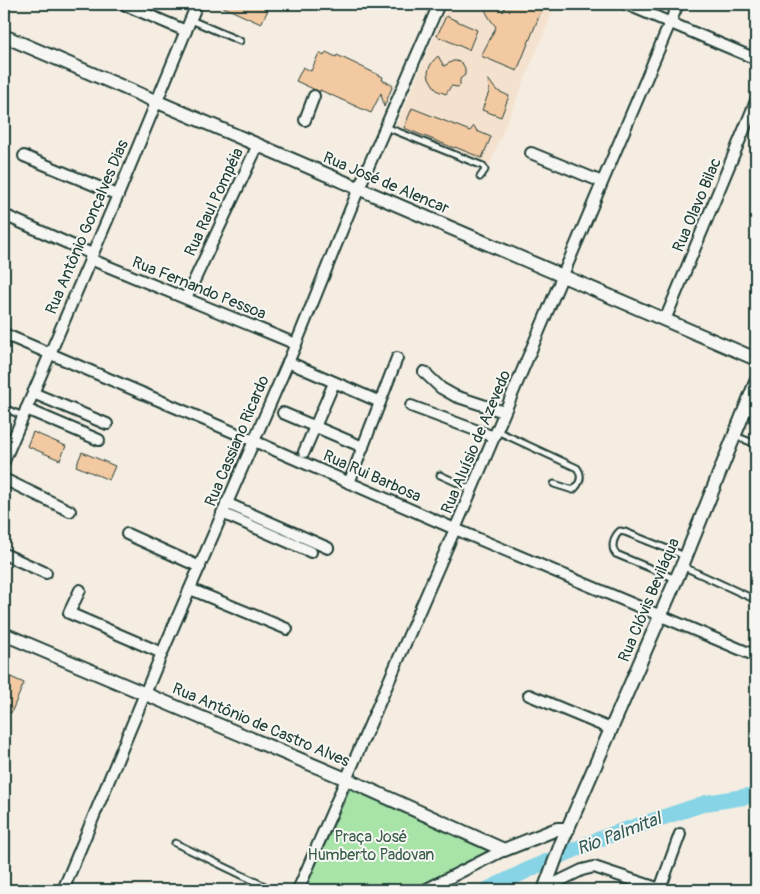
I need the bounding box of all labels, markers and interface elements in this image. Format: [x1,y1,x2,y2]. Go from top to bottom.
street label: Rua Antônio Gonçalves Dias [41,137,133,317]
street label: Rua Raul Pompéia [180,145,248,259]
street label: Rua José de Alencar [320,147,452,219]
street label: Rua Olavo Bilac [668,155,726,255]
street label: Rua Fernando Pessoa [129,252,269,324]
street label: Rua Aluísio de Azevedo [437,367,515,517]
street label: Rua Cassiano Ricardo [200,372,274,509]
street label: Rua Rui Barbosa [320,445,424,507]
street label: Rua Clóvis Beviláqua [614,535,684,665]
street label: Rua Antônio de Castro Alves [169,679,353,771]
water label: Rio Palmital [574,807,666,861]
park label: Praça José Humberto Padovan [308,827,434,865]

